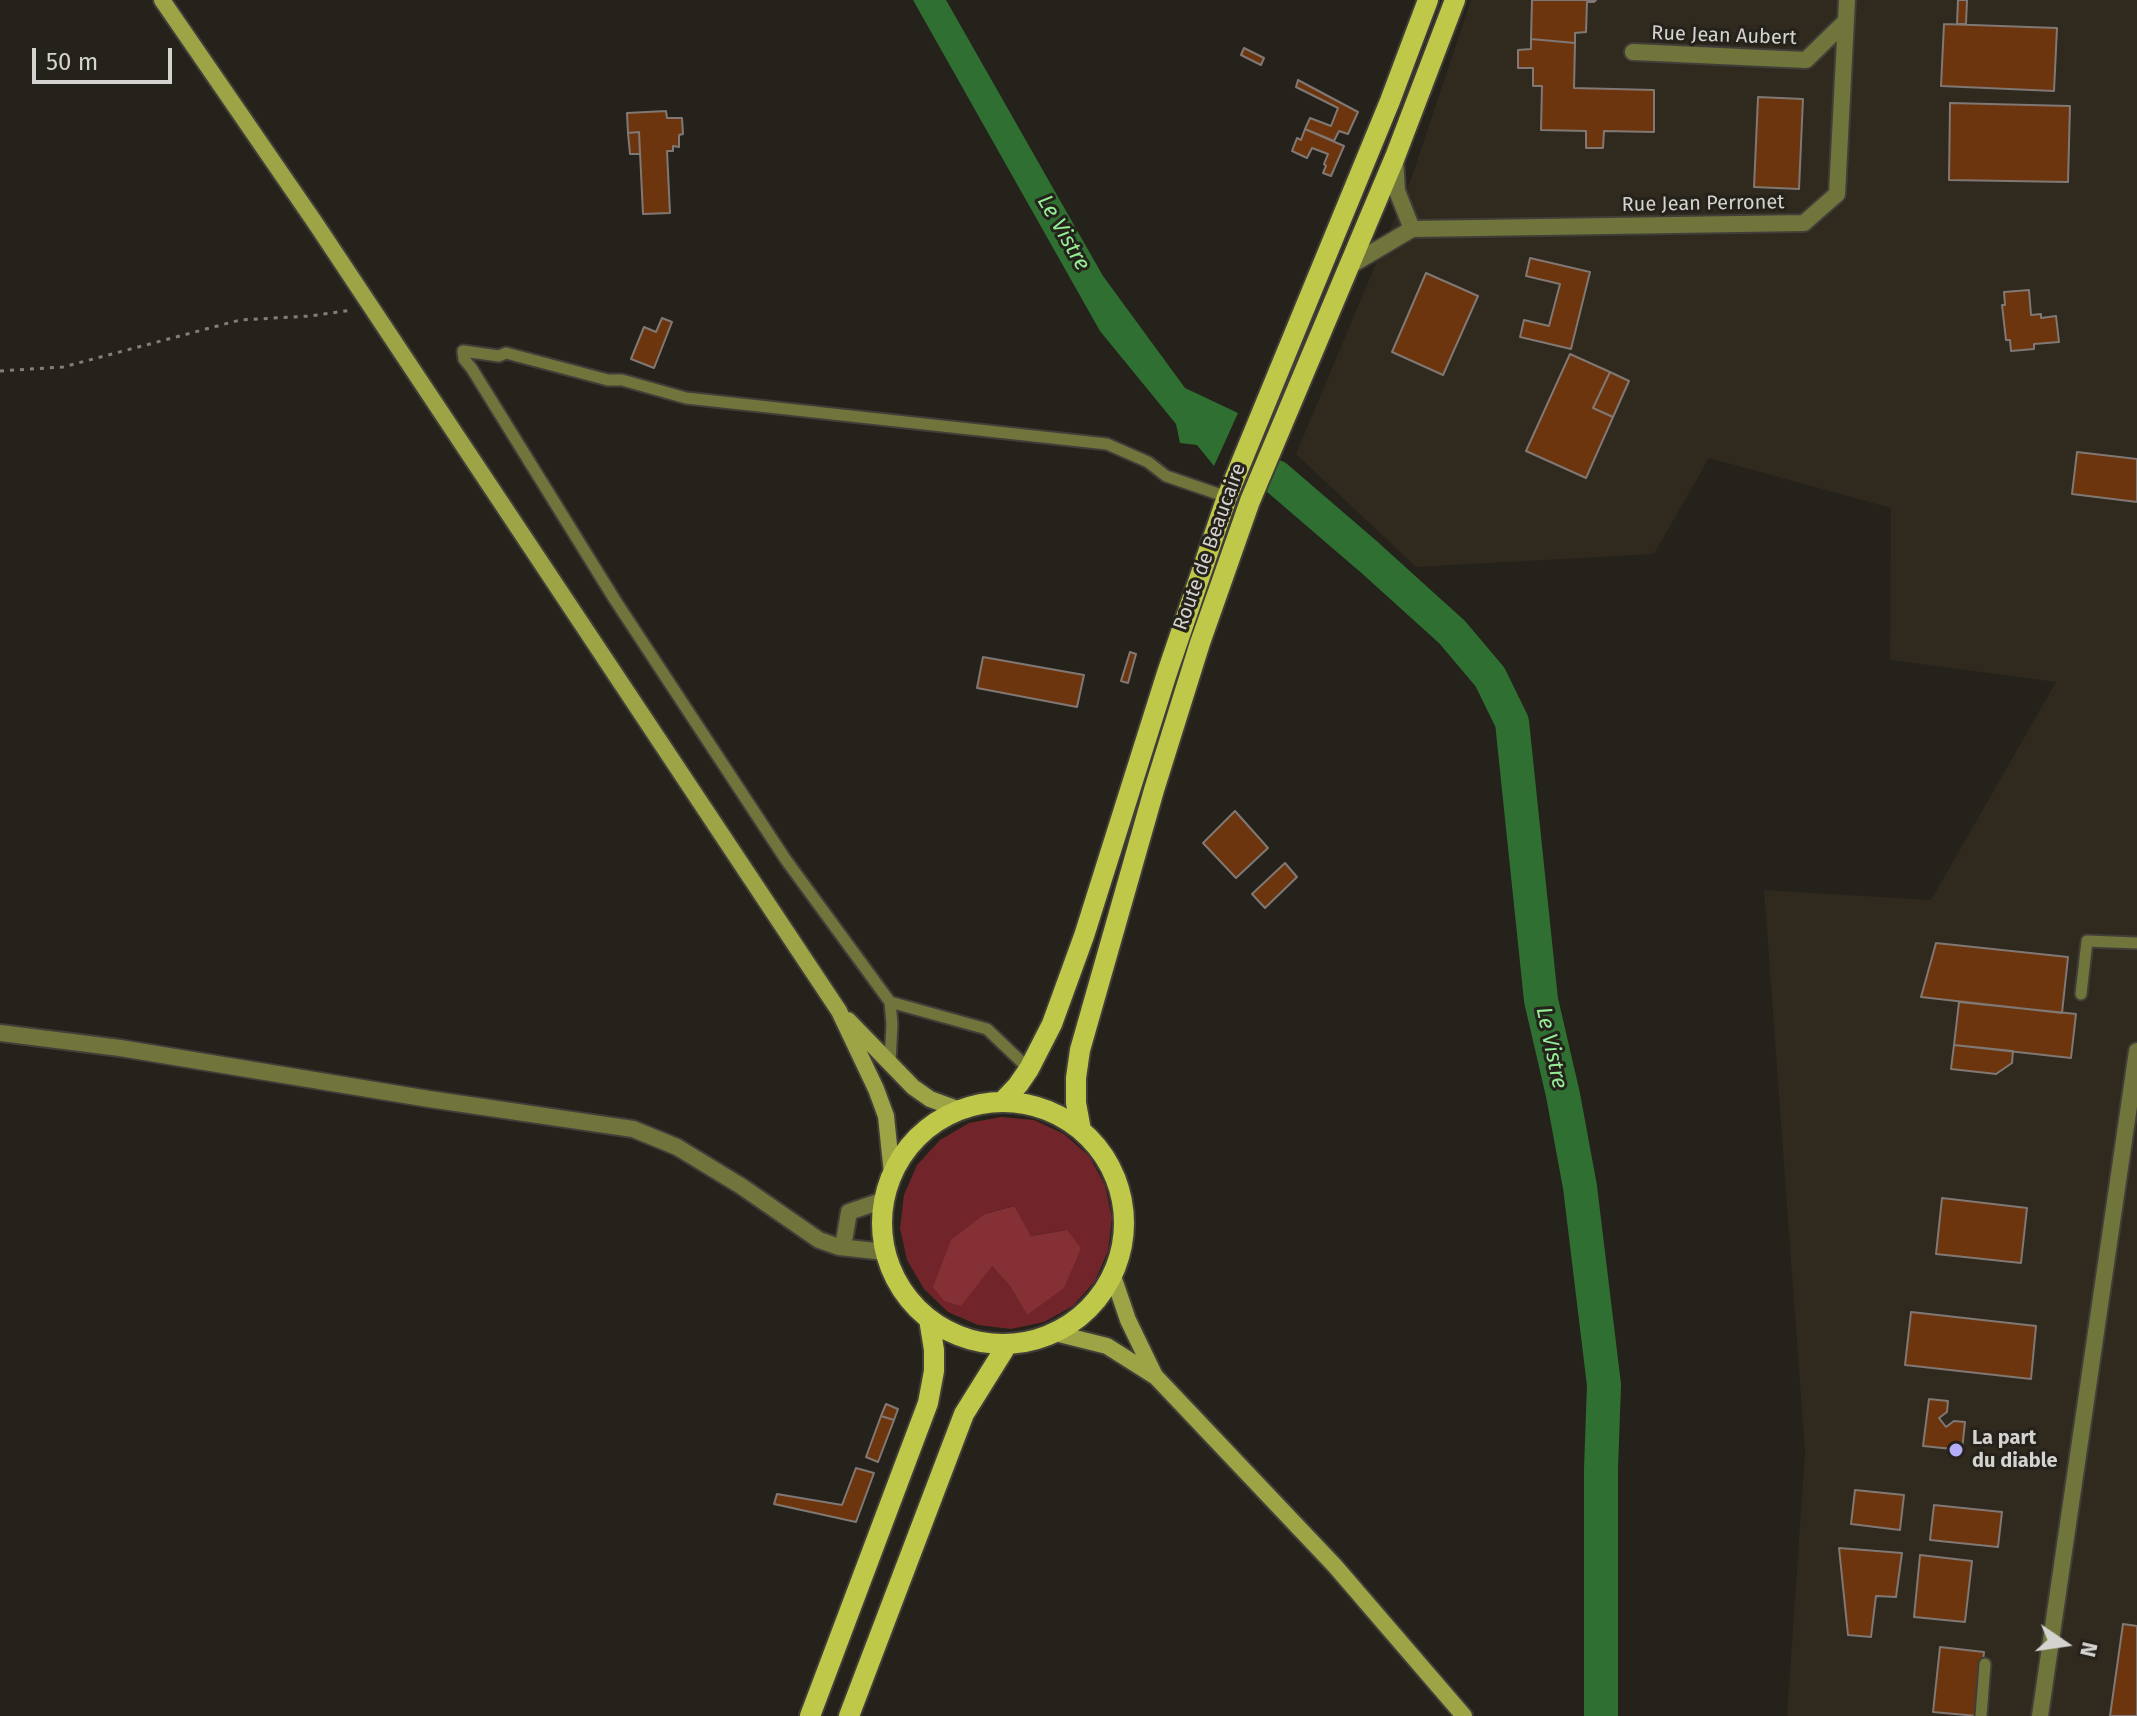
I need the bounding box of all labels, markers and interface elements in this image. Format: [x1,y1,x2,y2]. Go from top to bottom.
street label: Rue Jean Aubert [1651,21,1797,51]
scale bar [36,32,176,82]
text: 50 m [46,48,98,76]
water label: Le Vistre [1031,191,1095,275]
street label: Rue Jean Perronet [1621,191,1785,217]
street label: Route de Beaucaire [1169,460,1251,634]
water label: Le Vistre [1529,1005,1573,1091]
place label: La part du diable [1972,1426,2058,1473]
marker: La part du diable [1947,1441,1965,1459]
north arrow [2025,1604,2105,1684]
text: N [2074,1639,2104,1660]

